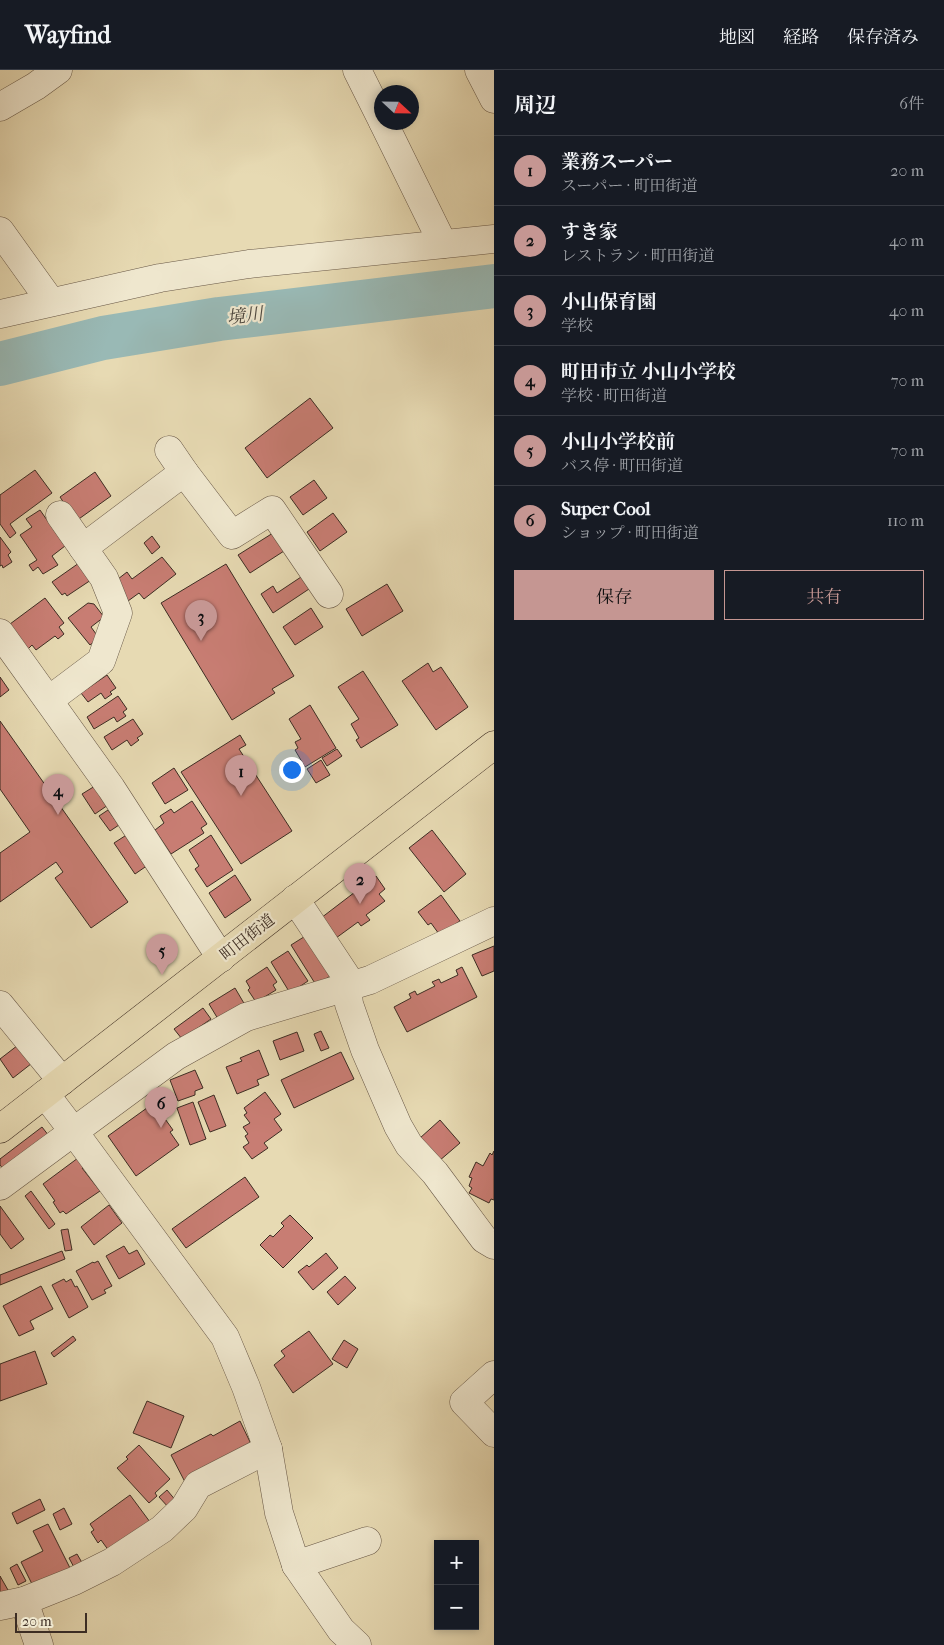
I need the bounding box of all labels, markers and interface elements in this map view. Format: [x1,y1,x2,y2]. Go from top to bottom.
text: Wayfind [25,21,111,49]
text: 地図 [719,27,755,48]
text: 経路 [783,27,819,48]
text: 保存済み [847,27,919,48]
north arrow [374,85,419,130]
text: 周辺 [514,93,556,117]
text: 6件 [899,94,924,113]
text: 業務スーパー [561,151,673,173]
text: 1 [527,161,533,180]
text: 20 m [890,161,924,180]
text: スーパー · 町田街道 [561,176,698,195]
text: すき家 [561,221,618,243]
text: 2 [526,231,534,250]
text: 40 m [889,231,924,250]
text: レストラン · 町田街道 [561,246,715,265]
text: 小山保育園 [561,291,656,313]
text: 3 [527,301,533,320]
text: 40 m [889,301,924,320]
water label: 境川 [226,303,266,329]
text: 学校 [561,316,593,335]
text: 町田市立 小山小学校 [561,361,736,383]
text: 4 [525,371,535,390]
text: 70 m [891,371,924,390]
text: 学校 · 町田街道 [561,386,667,405]
text: 小山小学校前 [561,431,675,453]
text: 5 [527,441,533,460]
text: 70 m [891,441,924,460]
text: バス停 · 町田街道 [561,456,683,475]
text: Super Cool [561,498,651,520]
text: 6 [526,511,534,530]
text: 110 m [887,511,924,530]
text: ショップ · 町田街道 [561,523,699,542]
button: 保存 [514,570,714,620]
button: 共有 [724,570,924,620]
pin: 3 [185,600,217,641]
pin: 1 [225,755,257,796]
your location [279,757,305,783]
pin: 4 [42,774,74,815]
pin: 2 [344,863,376,904]
street label: 町田街道 [216,910,278,964]
pin: 5 [146,934,178,975]
pin: 6 [145,1087,177,1128]
map controls [434,1540,479,1630]
button: + [434,1540,479,1585]
button: − [434,1585,479,1630]
scale bar [15,1610,88,1633]
text: 20 m [22,1613,52,1630]

